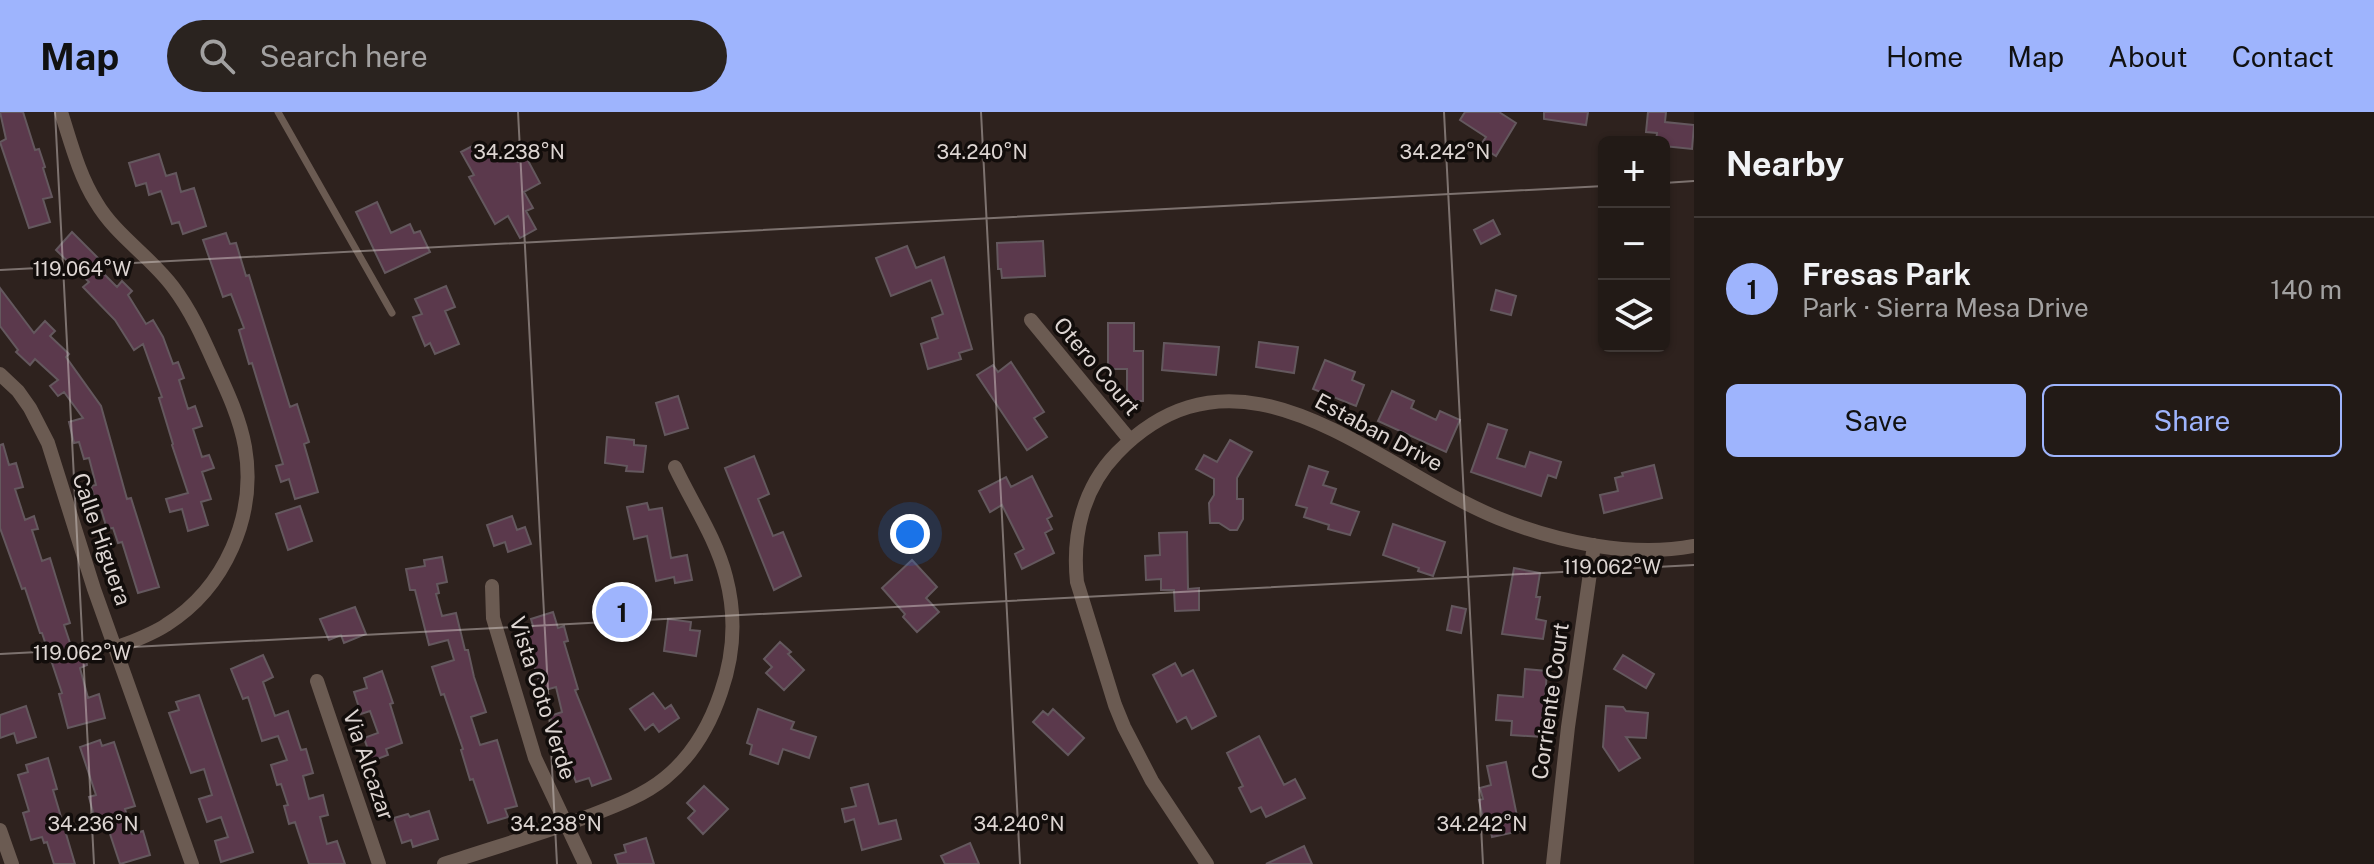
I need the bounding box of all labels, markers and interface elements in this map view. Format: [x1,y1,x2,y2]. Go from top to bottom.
search box [167,20,727,92]
text: Map [40,34,119,79]
icon: search [195,34,239,78]
text: Search here [259,38,428,74]
text: Home [1886,40,1963,73]
text: Map [2007,40,2064,73]
text: About [2108,40,2188,73]
text: Contact [2232,40,2334,73]
map controls [1598,136,1670,352]
button: + [1598,136,1670,208]
text: 34.238°N [473,140,565,164]
text: 34.240°N [936,140,1028,164]
text: 34.242°N [1400,140,1490,164]
text: Nearby [1726,144,1844,184]
button: − [1598,208,1670,280]
text: Fresas Park [1802,256,1971,292]
text: 119.064°W [33,257,131,281]
text: 1 [1746,274,1758,305]
text: 140 m [2270,274,2342,305]
button: layers [1598,280,1670,352]
text: Park · Sierra Mesa Drive [1802,292,2089,323]
street label: Otero Court [1048,312,1146,420]
button: Save [1726,384,2026,457]
button: Share [2042,384,2342,457]
street label: Estaban Drive [1311,387,1447,477]
street label: Calle Higuera [67,469,137,609]
your location [890,514,930,554]
text: 119.062°W [1563,555,1661,579]
pin: 1 [596,582,648,642]
street label: Vista Coto Verde [504,613,582,783]
street label: Corriente Court [1526,621,1574,781]
text: 119.062°W [33,641,131,665]
street label: Via Alcazar [338,706,400,824]
text: 34.236°N [47,812,139,836]
text: 34.238°N [510,812,602,836]
text: 34.240°N [973,812,1065,836]
text: 34.242°N [1437,812,1527,836]

